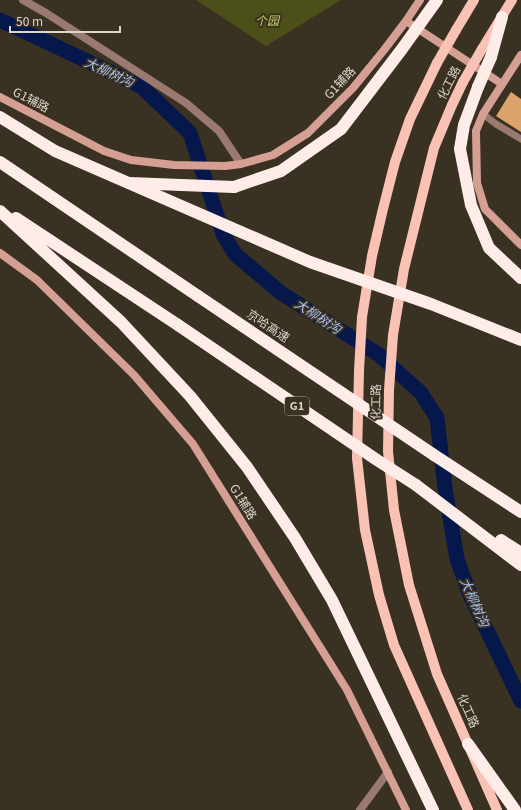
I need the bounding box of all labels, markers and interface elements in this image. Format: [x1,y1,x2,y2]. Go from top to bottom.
scale bar [10,8,120,34]
park label: 个园 [255,11,281,28]
text: 50 m [16,12,43,29]
water label: 大柳树沟 [82,52,139,92]
street label: G1辅路 [319,62,358,102]
street label: 化工路 [432,62,463,102]
street label: G1辅路 [10,82,53,115]
water label: 大柳树沟 [291,293,347,339]
street label: 京哈高速 [244,304,293,345]
street label: 化工路 [366,384,383,420]
road number: G1 [285,397,309,415]
street label: G1辅路 [227,480,262,522]
water label: 大柳树沟 [456,574,496,631]
street label: 化工路 [454,690,484,730]

